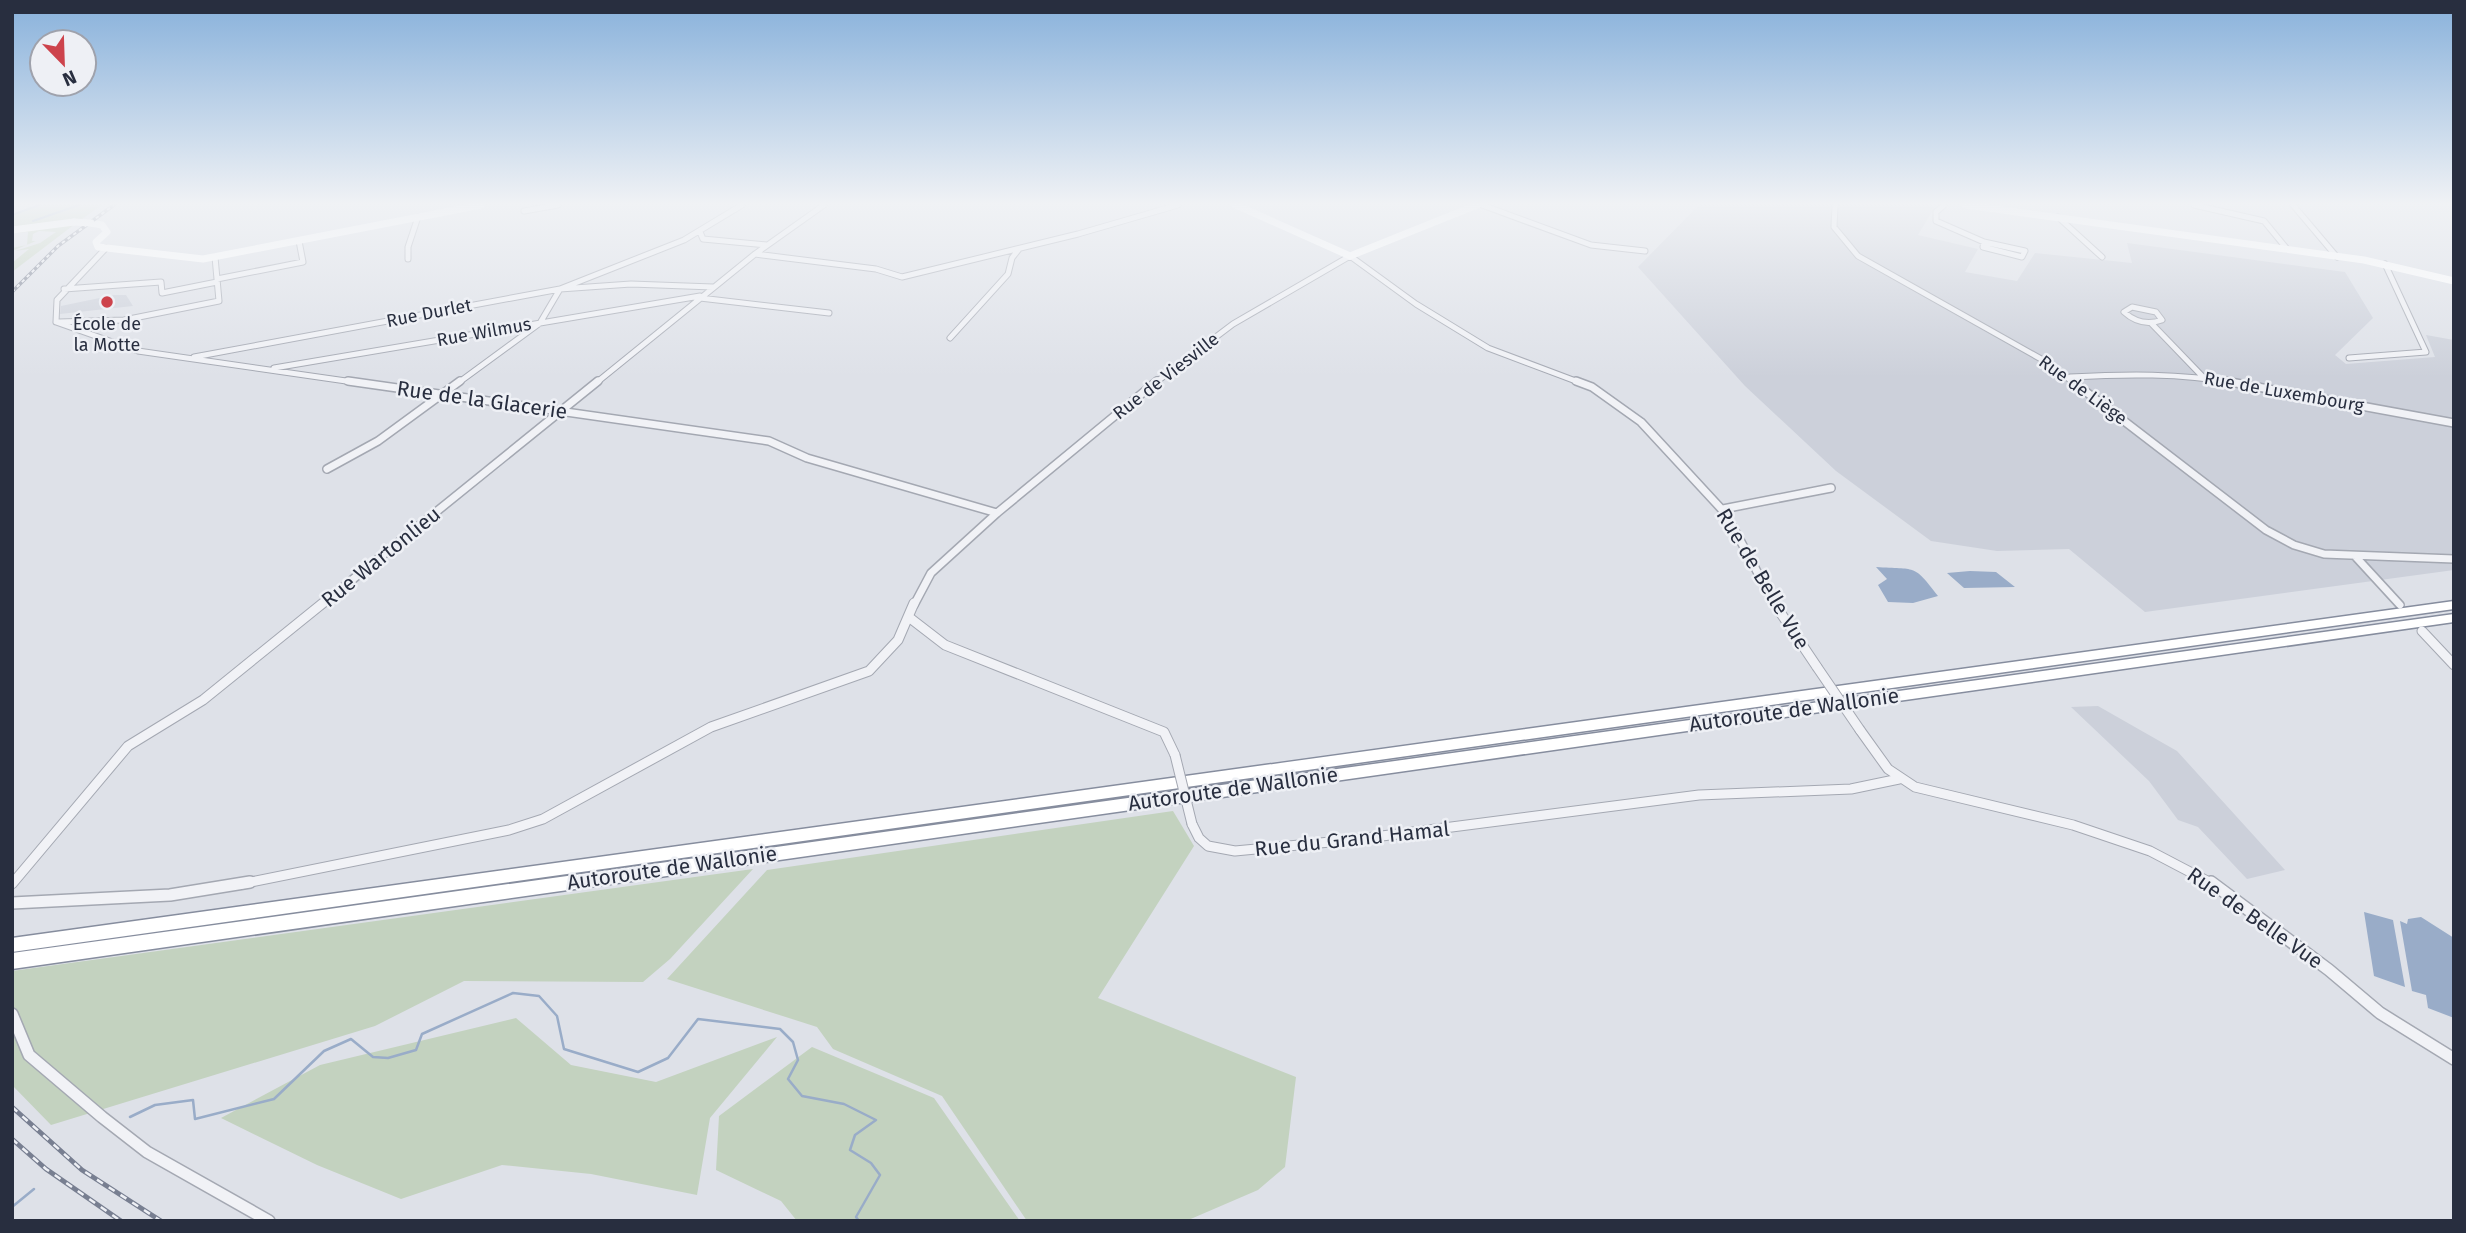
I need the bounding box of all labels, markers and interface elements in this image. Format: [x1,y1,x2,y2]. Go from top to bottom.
north arrow [28,28,98,98]
text: N [59,65,80,91]
marker: École de la Motte [99,294,115,310]
street label: Rue Durlet [384,294,474,332]
place label: École de la Motte [73,312,141,356]
street label: Rue Wilmus [435,313,533,351]
street label: Rue de Viesville [1109,328,1223,424]
street label: Rue de Liège [2034,351,2132,429]
street label: Rue de Luxembourg [2202,367,2366,417]
street label: Rue de la Glacerie [395,375,569,425]
street label: Rue Wartonlieu [316,501,446,613]
street label: Rue de Belle Vue [1711,504,1815,654]
street label: Autoroute de Wallonie [1687,682,1901,738]
street label: Autoroute de Wallonie [1126,761,1340,817]
street label: Rue du Grand Hamal [1253,816,1451,862]
street label: Autoroute de Wallonie [565,840,779,896]
street label: Rue de Belle Vue [2182,862,2328,974]

